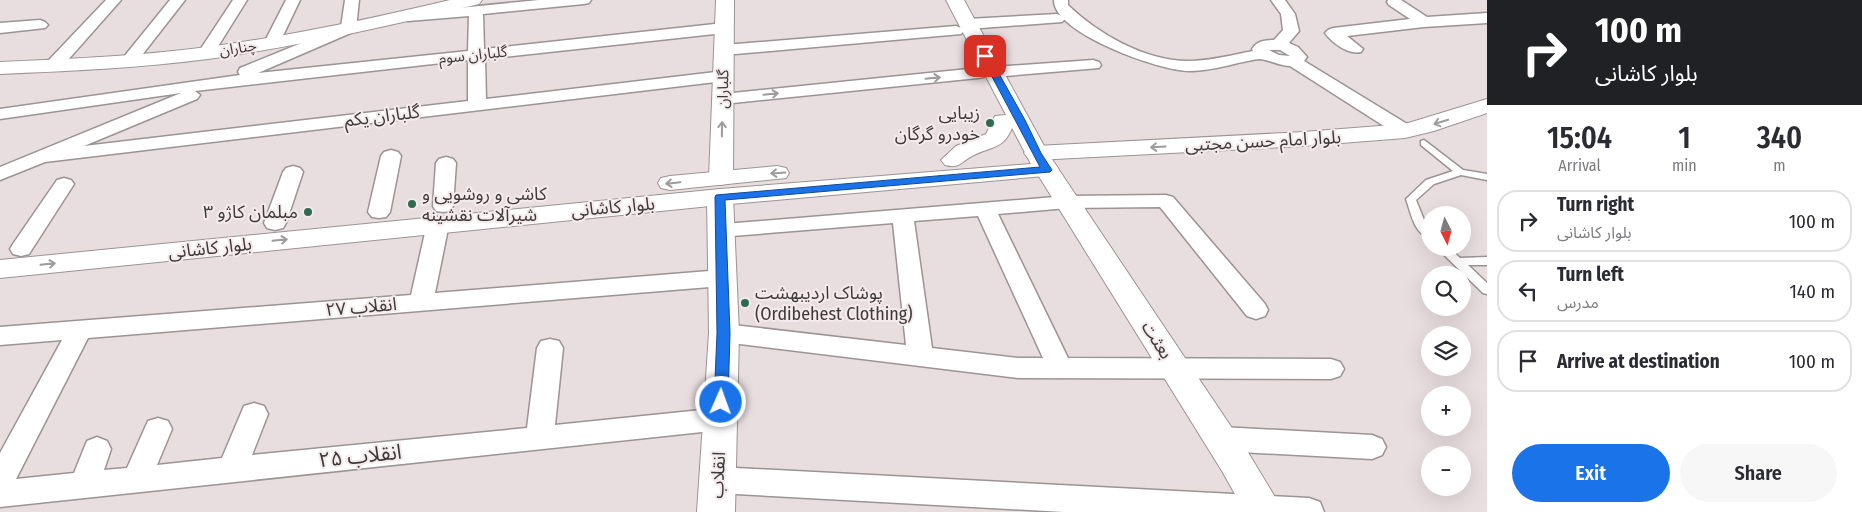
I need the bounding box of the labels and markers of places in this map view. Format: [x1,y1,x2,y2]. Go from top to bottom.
pin [964,35,1006,77]
place label: زیبایی خودرو گرگان [895,102,980,145]
marker: زیبایی خودرو گرگان [984,117,996,129]
place label: کاشی و روشویی و شیرآلات نقشینه [422,183,547,226]
marker: کاشی و روشویی و شیرآلات نقشینه [406,198,418,210]
place label: مبلمان کاژو ۳ [203,201,298,223]
marker: مبلمان کاژو ۳ [302,206,314,218]
place label: پوشاک اردیبهشت (Ordibehest Clothing) [755,282,912,325]
marker: پوشاک اردیبهشت (Ordibehest Clothing) [739,297,751,309]

